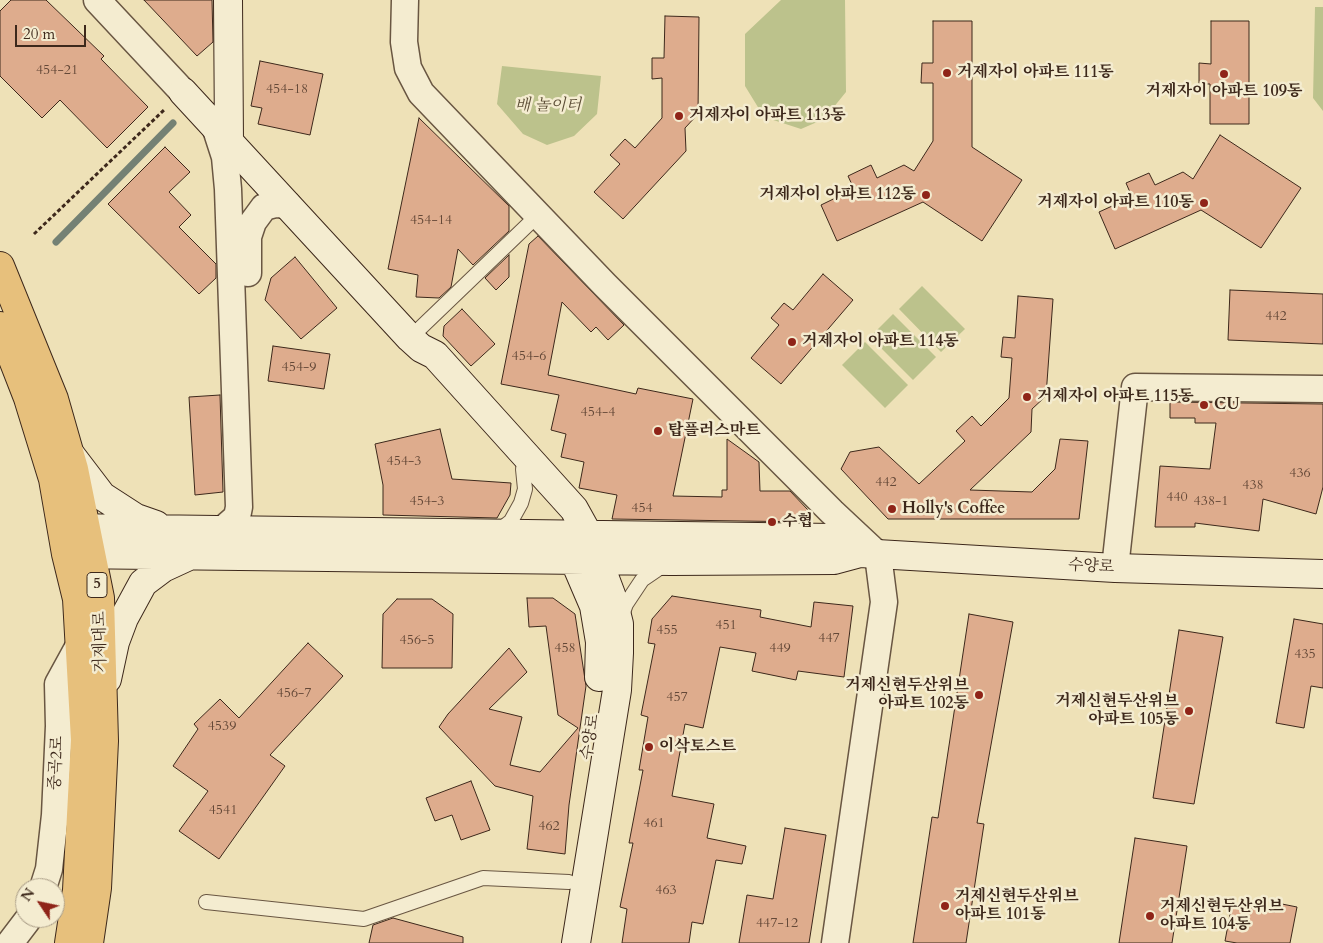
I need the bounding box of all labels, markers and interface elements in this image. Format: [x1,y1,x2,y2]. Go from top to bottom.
scale bar [18,15,89,47]
text: 20 m [23,24,55,44]
house number: 454-21 [36,63,78,79]
place label: 거제자이 아파트 111동 [957,63,1114,83]
marker: 거제자이 아파트 111동 [941,67,953,79]
marker: 거제자이 아파트 109동 [1218,68,1230,80]
house number: 454-18 [266,82,308,98]
place label: 거제자이 아파트 109동 [1146,82,1302,102]
park label: 배 놀이터 [515,96,581,116]
place label: 거제자이 아파트 113동 [689,106,846,126]
marker: 거제자이 아파트 113동 [673,110,685,122]
place label: 거제자이 아파트 112동 [759,185,916,205]
marker: 거제자이 아파트 112동 [920,189,932,201]
place label: 거제자이 아파트 110동 [1037,193,1194,213]
marker: 거제자이 아파트 110동 [1198,197,1210,209]
house number: 454-14 [410,213,452,229]
house number: 442 [1265,309,1287,325]
place label: 거제자이 아파트 114동 [802,332,959,352]
marker: 거제자이 아파트 114동 [786,336,798,348]
house number: 454-6 [512,349,546,365]
house number: 454-9 [282,360,316,376]
place label: 거제자이 아파트 115동 [1037,387,1194,407]
marker: 거제자이 아파트 115동 [1021,391,1033,403]
place label: CU [1214,395,1239,415]
marker: CU [1198,399,1210,411]
house number: 454-4 [581,405,615,421]
place label: 탑플러스마트 [668,421,761,441]
marker: 탑플러스마트 [652,425,664,437]
house number: 454-3 [387,454,421,470]
house number: 436 [1289,466,1311,482]
house number: 442 [875,475,897,491]
house number: 438 [1242,478,1264,494]
house number: 440 [1166,490,1188,506]
house number: 454-3 [410,494,444,510]
house number: 438-1 [1194,494,1228,510]
place label: Holly's Coffee [902,499,1005,519]
house number: 454 [631,501,653,517]
marker: Holly's Coffee [886,503,898,515]
place label: 수협 [782,512,813,532]
marker: 수협 [766,516,778,528]
street label: 수양로 [1067,556,1115,578]
road number: 5 [87,572,107,598]
street label: 거제대로 [91,611,111,673]
house number: 451 [715,618,737,634]
house number: 455 [656,623,678,639]
house number: 447 [818,631,840,647]
house number: 456-5 [400,633,434,649]
house number: 458 [554,641,576,657]
house number: 449 [769,641,791,657]
house number: 435 [1294,647,1316,663]
place label: 거제신현두산위브 아파트 102동 [845,676,969,714]
house number: 456-7 [277,686,311,702]
marker: 거제신현두산위브 아파트 102동 [973,689,985,701]
house number: 457 [666,690,688,706]
place label: 거제신현두산위브 아파트 105동 [1055,692,1179,730]
marker: 거제신현두산위브 아파트 105동 [1183,705,1195,717]
street label: 수양로 [578,713,604,761]
house number: 4539 [208,719,236,735]
street label: 중곡2로 [46,735,68,791]
place label: 이삭토스트 [659,737,736,757]
marker: 이삭토스트 [643,741,655,753]
house number: 4541 [209,803,237,819]
house number: 461 [643,816,665,832]
house number: 462 [538,819,560,835]
north arrow [15,878,65,928]
house number: 463 [655,883,677,899]
text: N [17,885,39,905]
place label: 거제신현두산위브 아파트 101동 [955,887,1079,925]
place label: 거제신현두산위브 아파트 104동 [1160,897,1284,935]
marker: 거제신현두산위브 아파트 101동 [939,900,951,912]
marker: 거제신현두산위브 아파트 104동 [1144,910,1156,922]
house number: 447-12 [756,916,798,932]

